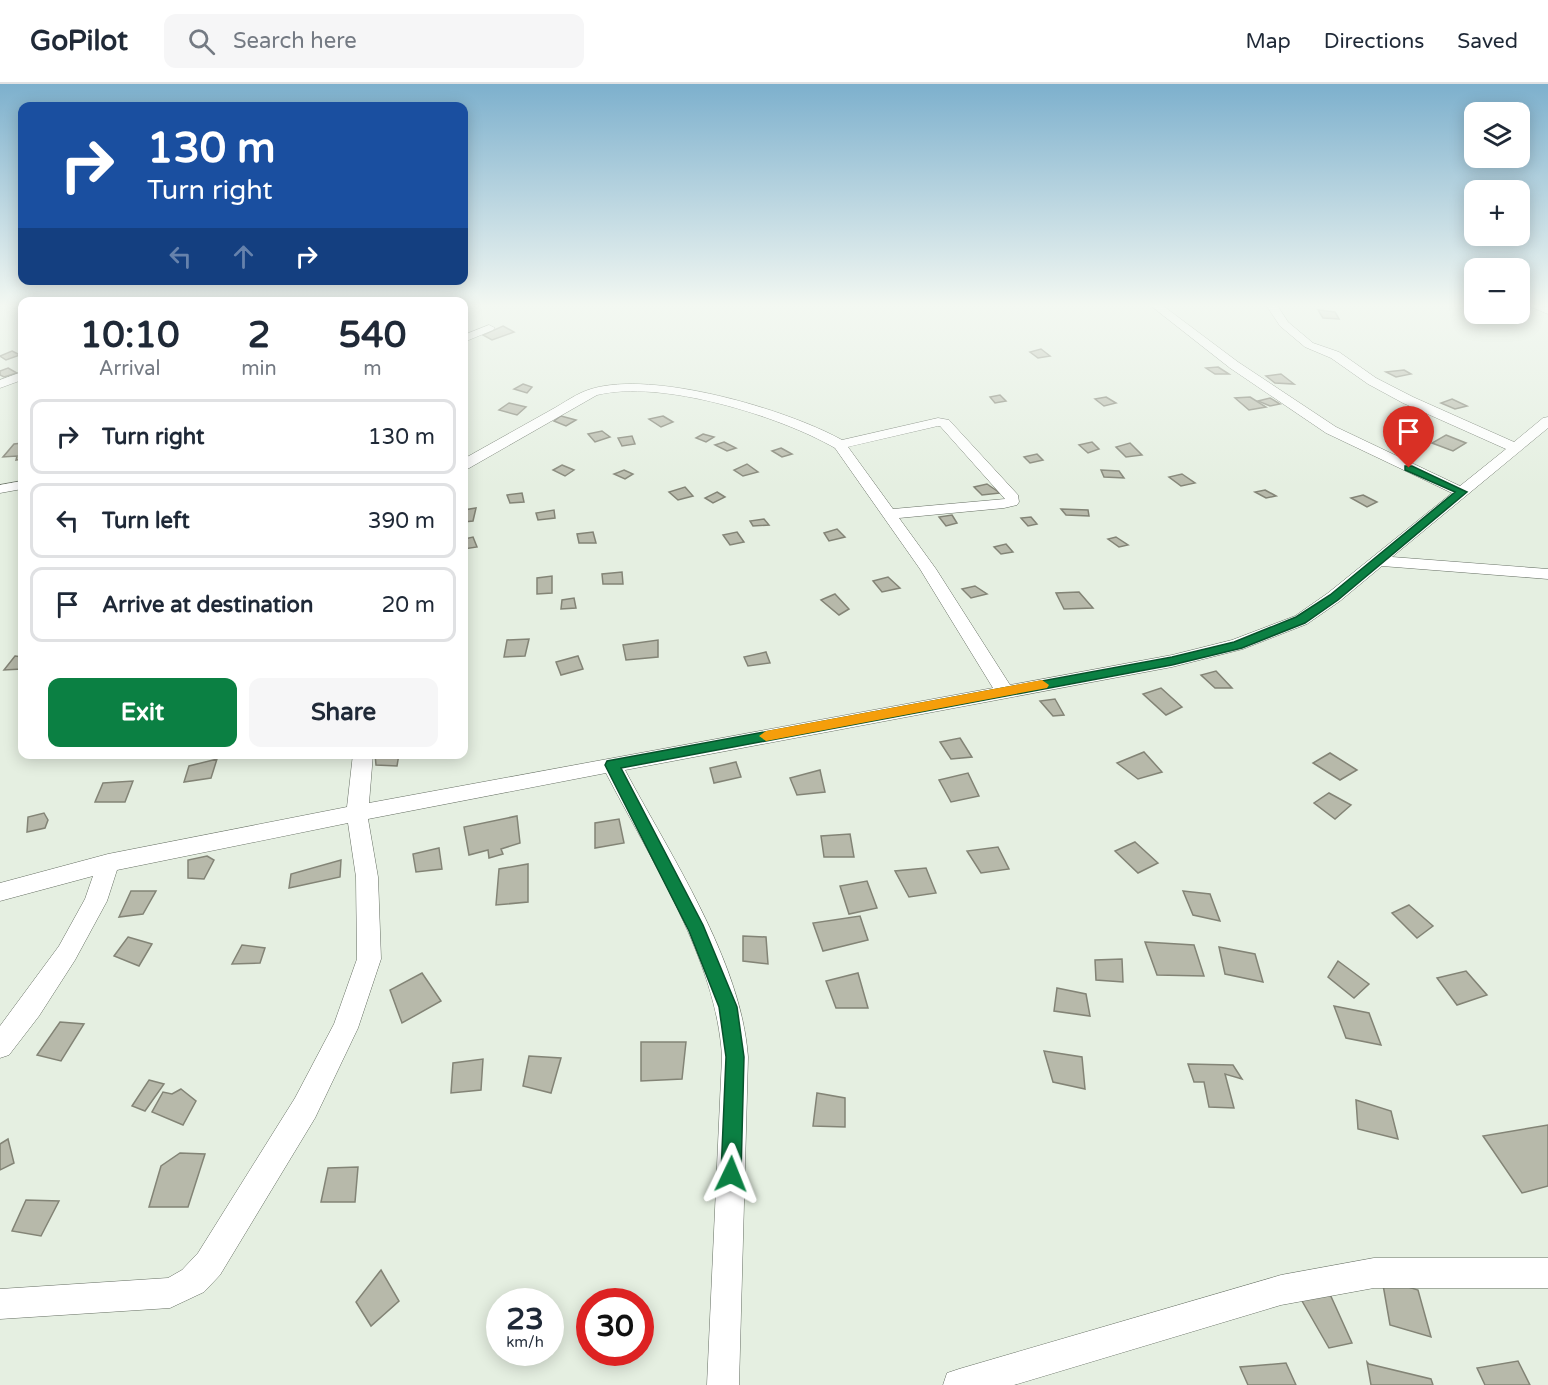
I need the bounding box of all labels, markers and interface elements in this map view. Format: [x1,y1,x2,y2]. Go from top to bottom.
search box [164,14,584,68]
text: GoPilot [30,24,128,58]
icon: search [185,25,218,58]
text: Search here [233,28,357,54]
text: Map [1245,29,1291,54]
text: Directions [1324,29,1424,54]
text: Saved [1457,29,1518,54]
map controls [1464,102,1530,324]
button: layers [1464,102,1530,168]
text: 130 m [147,123,276,174]
icon: right [48,126,126,204]
text: Turn right [147,174,273,207]
button: + [1464,180,1530,246]
icon: left [164,240,197,273]
icon: ahead [227,240,260,273]
icon: right [290,240,323,273]
button: − [1464,258,1530,324]
text: 10:10 [80,314,180,357]
text: 2 [248,314,270,357]
text: 540 [338,314,406,357]
text: Arrival [99,357,161,381]
text: min [241,357,277,381]
text: m [363,357,382,381]
pin [1383,406,1434,468]
icon: arrive [1392,415,1425,448]
icon: right [51,420,84,453]
text: Turn right [102,424,204,450]
text: 130 m [368,424,435,450]
icon: left [51,504,84,537]
text: Turn left [102,508,190,534]
text: 390 m [368,508,435,534]
icon: arrive [51,588,84,621]
text: Arrive at destination [102,592,313,618]
text: 20 m [381,592,435,618]
button: Exit [48,678,237,747]
button: Share [249,678,438,747]
position arrow [699,1142,763,1206]
speed limit sign: 30 [576,1288,654,1366]
text: 23 [506,1301,544,1338]
text: km/h [506,1333,544,1351]

